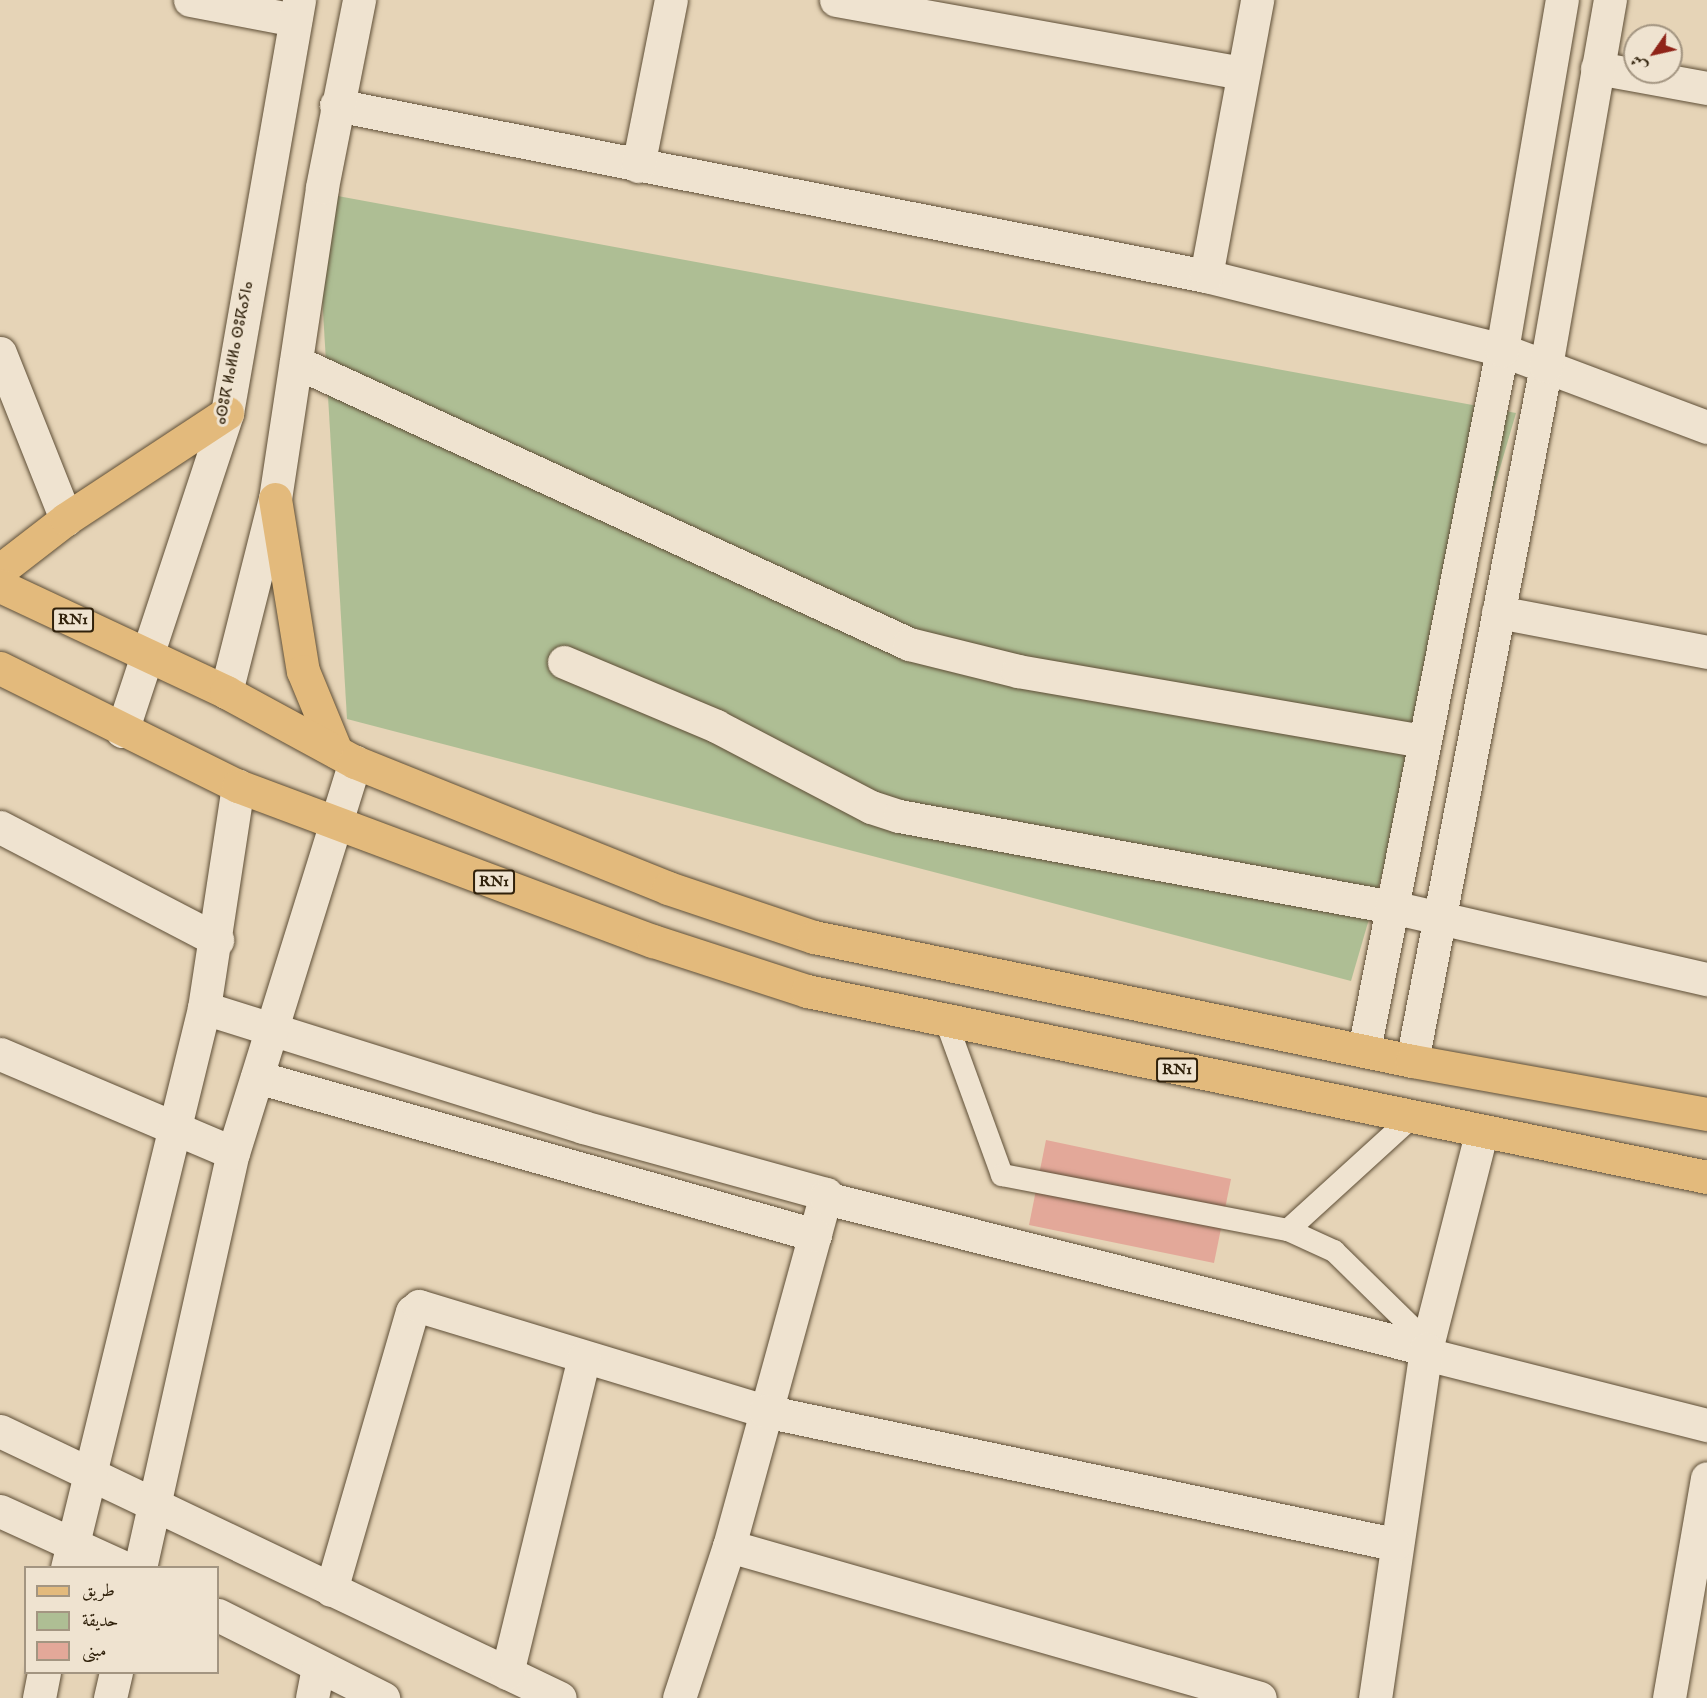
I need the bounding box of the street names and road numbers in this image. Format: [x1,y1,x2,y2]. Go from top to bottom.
street label: ⴰⵙⵓⴽ ⵍⴰⵍⵍⴰ ⵙⵓⴽⴰⵢⵏⴰ [212,280,258,426]
road number: RN1 [52,608,94,632]
road number: RN1 [473,870,515,894]
road number: RN1 [1156,1058,1198,1082]

